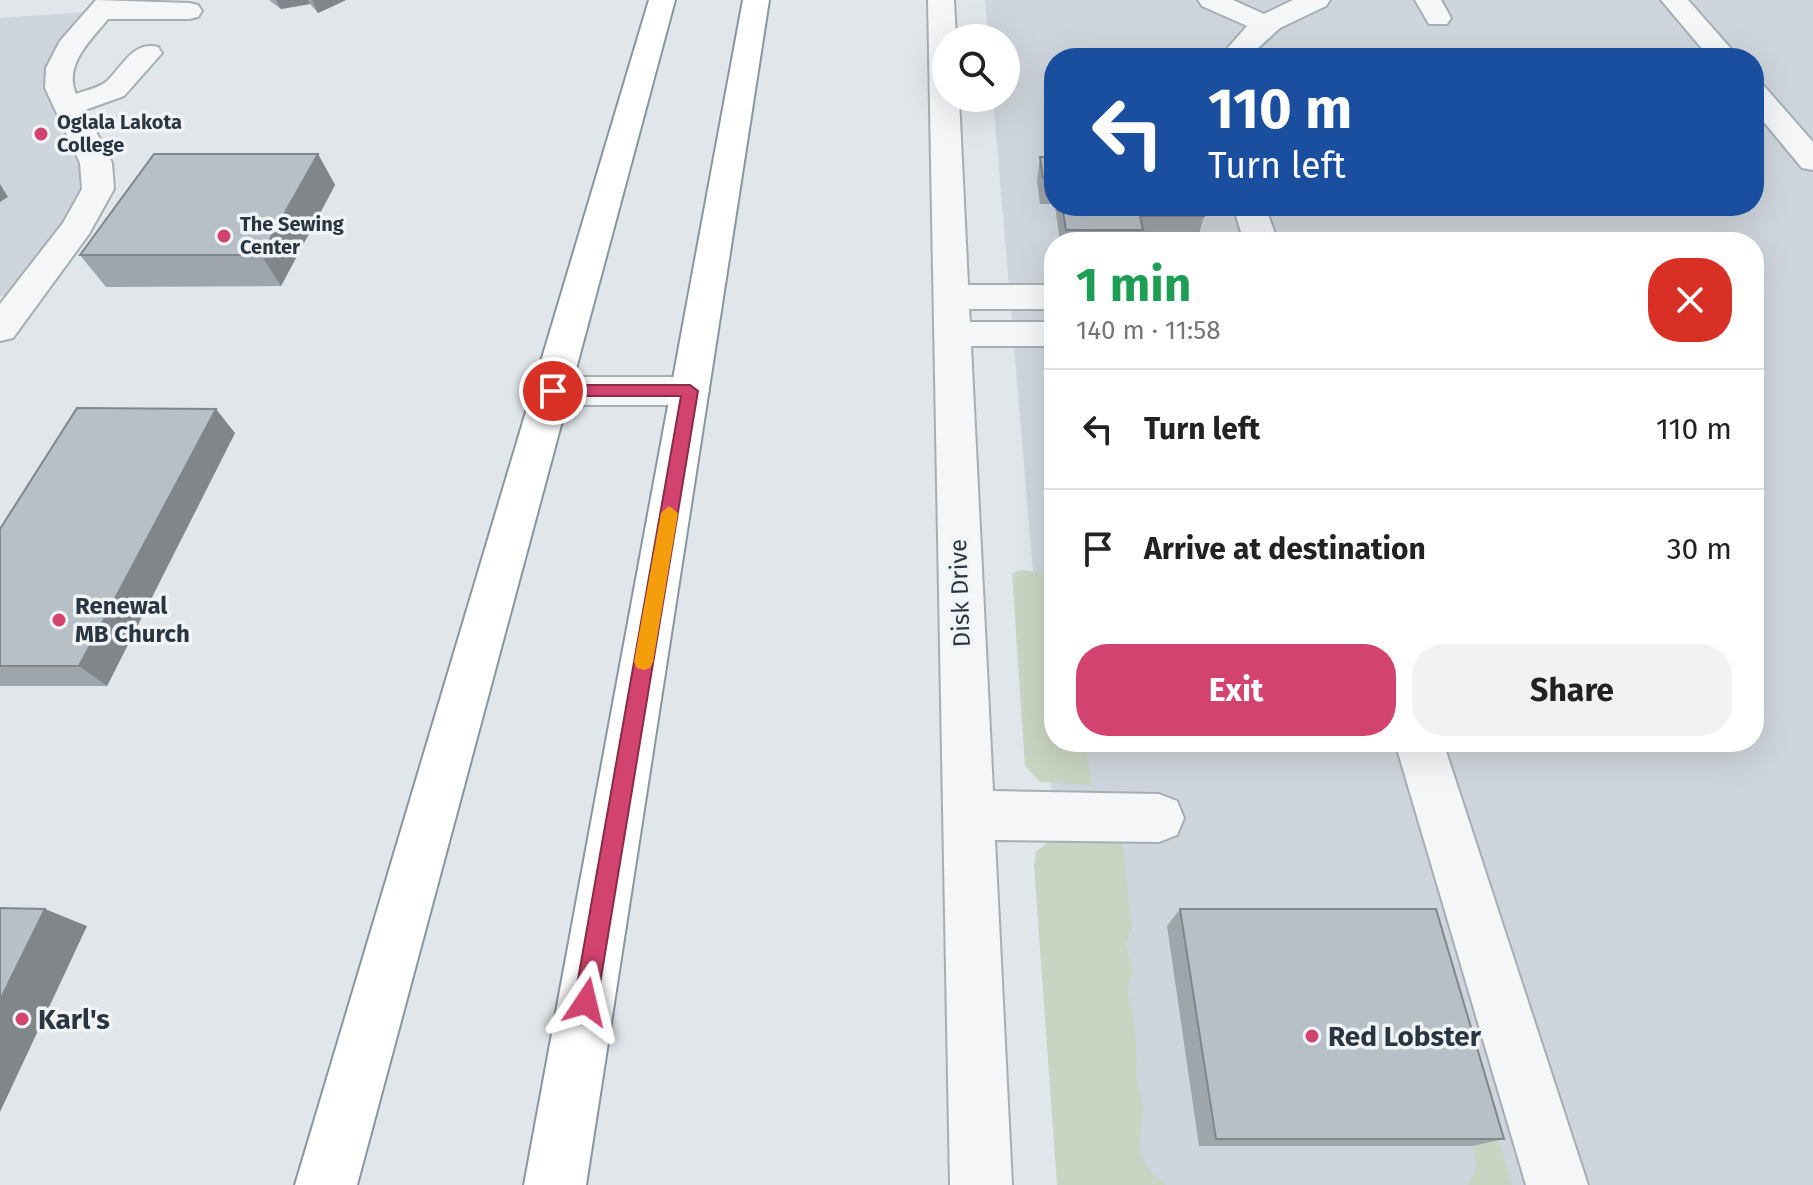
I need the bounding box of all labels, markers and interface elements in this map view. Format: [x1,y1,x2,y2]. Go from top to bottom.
map controls [932,24,1020,112]
button: search [932,24,1020,112]
text: 110 m [1208,76,1352,143]
icon: left [1076,80,1180,184]
place label: Oglala Lakota College [57,110,182,157]
marker: Oglala Lakota College [32,125,50,143]
text: Turn left [1208,144,1346,188]
place label: The Sewing Center [240,212,345,259]
marker: The Sewing Center [215,227,233,245]
text: 1 min [1076,256,1191,314]
button: close [1648,258,1732,342]
text: 140 m · 11:58 [1076,315,1221,346]
pin [519,357,587,425]
icon: arrive [531,369,575,413]
icon: left [1076,407,1120,451]
text: Turn left [1144,411,1260,447]
text: 110 m [1656,411,1732,447]
icon: arrive [1076,527,1120,571]
text: Arrive at destination [1144,531,1426,567]
text: 30 m [1667,531,1732,567]
street label: Disk Drive [944,538,976,648]
place label: Renewal MB Church [75,592,190,648]
marker: Renewal MB Church [50,611,68,629]
button: Exit [1076,644,1396,736]
button: Share [1412,644,1732,736]
position arrow [544,960,628,1044]
place label: Karl's [38,1003,110,1036]
marker: Karl's [13,1010,31,1028]
place label: Red Lobster [1328,1020,1482,1053]
marker: Red Lobster [1303,1027,1321,1045]

